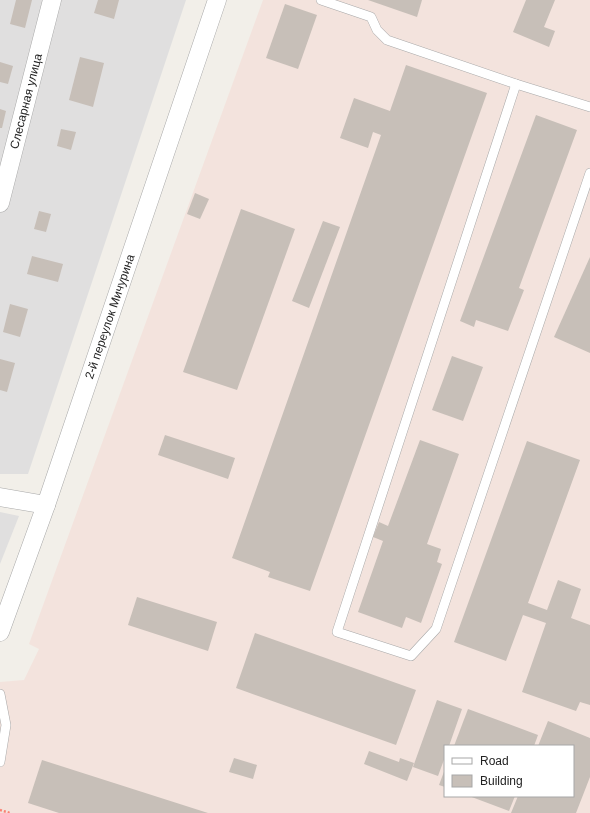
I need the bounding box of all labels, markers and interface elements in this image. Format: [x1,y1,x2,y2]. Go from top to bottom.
street label: Слесарная улица [7,52,45,150]
street label: 2-й переулок Мичурина [82,252,138,381]
legend [444,745,574,797]
text: Road [480,754,509,768]
text: Building [480,774,523,788]

